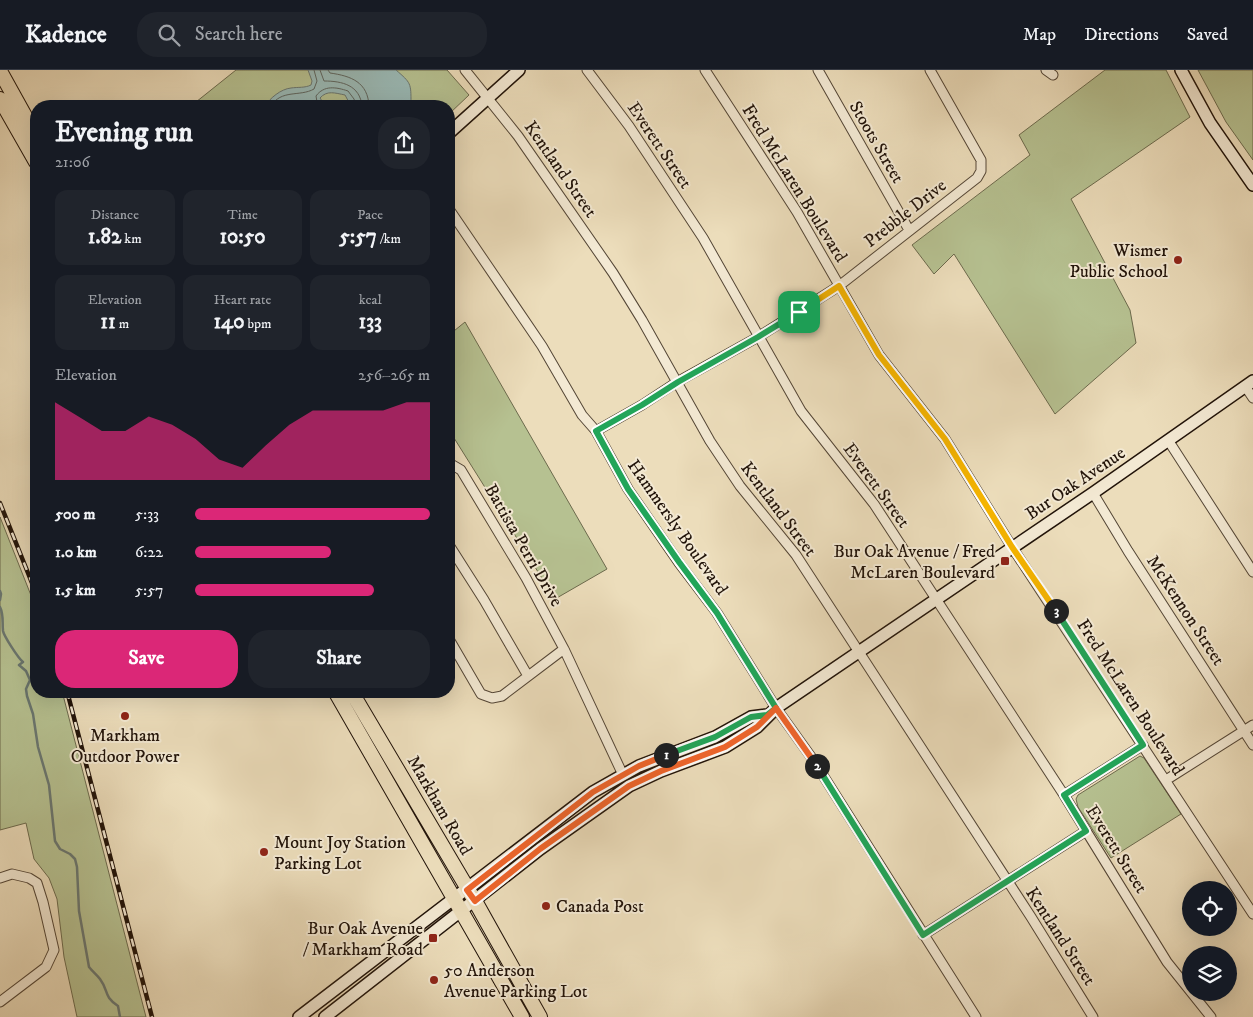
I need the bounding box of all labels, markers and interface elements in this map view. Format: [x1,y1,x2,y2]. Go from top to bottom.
search box [137,12,487,57]
text: Kadence [25,20,107,50]
icon: search [155,21,183,49]
text: Search here [195,23,283,46]
text: Map [1023,24,1056,46]
text: Directions [1084,24,1159,46]
text: Saved [1187,24,1228,46]
street label: Everett Street [622,98,696,193]
street label: Stoots Street [844,98,909,188]
street label: Fred McLaren Boulevard [737,101,852,266]
text: Evening run [55,115,193,150]
button: share [378,117,430,169]
street label: Kentland Street [519,117,602,222]
text: 21:06 [55,152,90,172]
street label: Prebble Drive [860,175,951,253]
text: Distance [91,206,139,224]
text: Time [227,206,258,224]
text: Pace [357,206,383,224]
text: 1.82 [88,224,121,250]
text: 10:50 [219,224,266,250]
text: 5:57 [339,224,377,250]
text: km [121,230,142,248]
text: /km [377,230,401,248]
place label: Wismer Public School [1069,240,1169,283]
marker: Wismer Public School [1172,254,1184,266]
text: Elevation [88,291,142,309]
text: Heart rate [214,291,271,309]
text: kcal [359,291,382,309]
pin [778,291,820,333]
icon: arrive [785,298,813,326]
text: 11 [100,309,116,335]
text: 140 [213,309,244,335]
text: 133 [358,309,382,335]
text: m [116,315,129,333]
text: bpm [244,315,272,333]
text: Elevation [55,365,117,385]
text: 256–265 m [358,365,430,385]
street label: Everett Street [838,439,915,533]
street label: Bur Oak Avenue [1021,442,1130,525]
street label: Hammersly Boulevard [622,456,732,600]
street label: Kentland Street [735,458,821,561]
street label: Battista Perri Drive [479,480,567,611]
text: 500 m [55,504,96,524]
text: 5:33 [135,504,159,524]
place label: Bur Oak Avenue / Fred McLaren Boulevard [833,541,995,584]
text: 1.0 km [55,542,97,562]
text: 6:22 [135,542,163,562]
street label: McKennon Street [1141,551,1229,670]
marker: Bur Oak Avenue / Fred McLaren Boulevard [999,555,1011,567]
text: 1.5 km [55,580,96,600]
text: 5:57 [135,580,164,600]
pin: 3 [1044,598,1068,624]
text: 3 [1054,602,1059,620]
street label: Fred McLaren Boulevard [1071,615,1189,780]
button: Save [55,630,238,688]
button: Share [248,630,430,688]
marker: Markham Outdoor Power [119,710,131,722]
place label: Markham Outdoor Power [71,725,180,768]
pin: 1 [654,742,678,768]
text: 1 [664,746,669,764]
street label: Markham Road [402,752,477,859]
pin: 2 [804,754,830,778]
text: 2 [814,757,821,775]
street label: Everett Street [1080,801,1152,898]
place label: Mount Joy Station Parking Lot [274,832,407,875]
marker: Mount Joy Station Parking Lot [258,846,270,858]
map controls [1182,881,1237,1001]
button: locate [1182,881,1237,936]
street label: Kentland Street [1020,883,1100,990]
place label: Canada Post [556,896,644,918]
marker: Canada Post [540,900,552,912]
place label: Bur Oak Avenue / Markham Road [303,918,423,961]
marker: Bur Oak Avenue / Markham Road [427,932,439,944]
button: layers [1182,946,1237,1001]
place label: 50 Anderson Avenue Parking Lot [444,960,588,1003]
marker: 50 Anderson Avenue Parking Lot [428,974,440,986]

